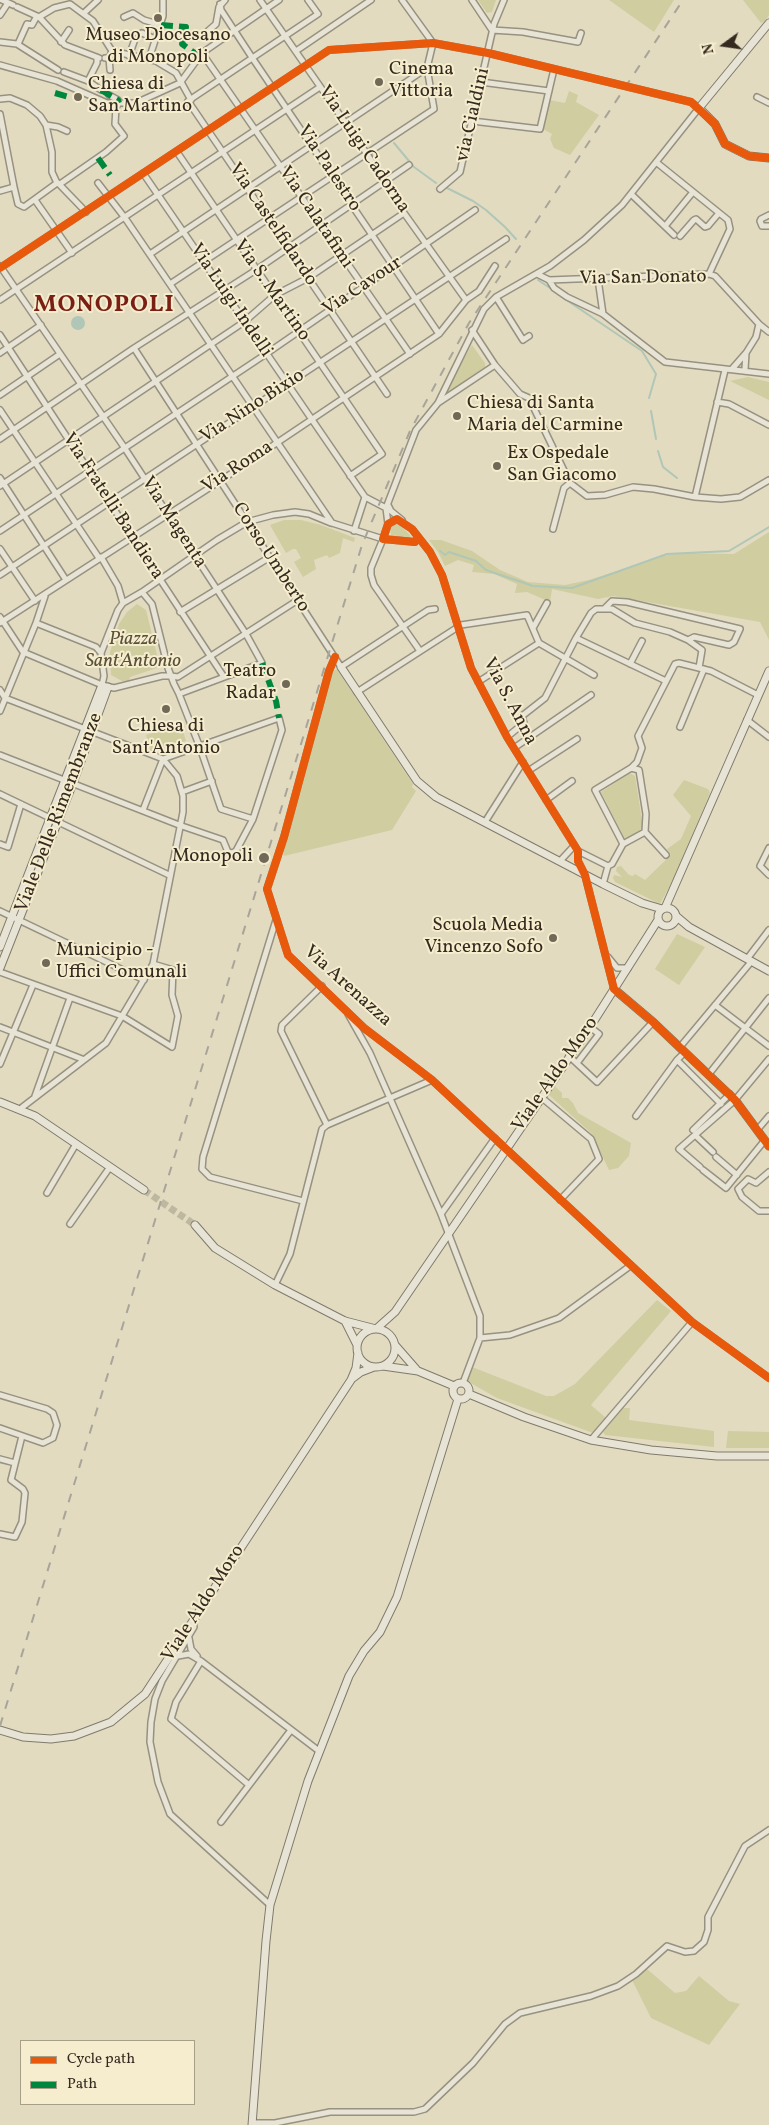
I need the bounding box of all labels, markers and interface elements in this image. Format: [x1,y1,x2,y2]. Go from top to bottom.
marker: Museo Diocesano di Monopoli [152,12,164,24]
north arrow [699,20,749,70]
place label: Museo Diocesano di Monopoli [85,26,231,70]
text: N [699,42,719,56]
place label: Cinema Vittoria [389,60,454,104]
street label: via Cialdini [452,66,496,164]
place label: Chiesa di San Martino [88,75,192,119]
marker: Cinema Vittoria [373,76,385,88]
street label: Via Luigi Cadorna [312,82,414,218]
marker: Chiesa di San Martino [72,91,84,103]
street label: Via Palestro [291,122,365,216]
street label: Via Castelfidardo [223,159,321,291]
street label: Via Calatafimi [272,163,358,273]
street label: Via S. Martino [228,236,314,346]
street label: Via Luigi Indelli [184,240,276,362]
street label: Via Cavour [319,252,407,322]
street label: Via San Donato [579,266,707,292]
district label: MONOPOLI [32,293,176,321]
street label: Via Nino Bixio [197,365,309,449]
place label: Chiesa di Santa Maria del Carmine [467,394,623,438]
marker: Chiesa di Santa Maria del Carmine [451,410,463,422]
street label: Via Fratelli Bandiera [56,429,168,585]
street label: Via Roma [198,437,278,499]
place label: Ex Ospedale San Giacomo [507,444,617,488]
marker: Ex Ospedale San Giacomo [491,460,503,472]
street label: Via Magenta [135,473,211,573]
street label: Corso Umberto [226,499,314,617]
park label: Piazza Sant'Antonio [85,630,181,674]
street label: Via S. Anna [477,655,541,749]
place label: Teatro Radar [223,662,276,706]
marker: Teatro Radar [280,678,292,690]
marker: Chiesa di Sant'Antonio [160,703,172,715]
street label: Viale Delle Rimembranze [11,710,109,916]
place label: Chiesa di Sant'Antonio [112,717,220,761]
place label: Monopoli [172,847,253,869]
marker: Monopoli [257,851,271,865]
place label: Scuola Media Vincenzo Sofo [424,916,543,960]
marker: Scuola Media Vincenzo Sofo [547,932,559,944]
place label: Municipio - Uffici Comunali [56,941,187,985]
street label: Via Arenazza [298,941,396,1033]
marker: Municipio - Uffici Comunali [40,957,52,969]
street label: Viale Aldo Moro [508,1013,604,1137]
street label: Viale Aldo Moro [158,1541,250,1667]
legend [20,2040,195,2105]
text: Cycle path [67,2049,135,2070]
text: Path [67,2074,97,2095]

